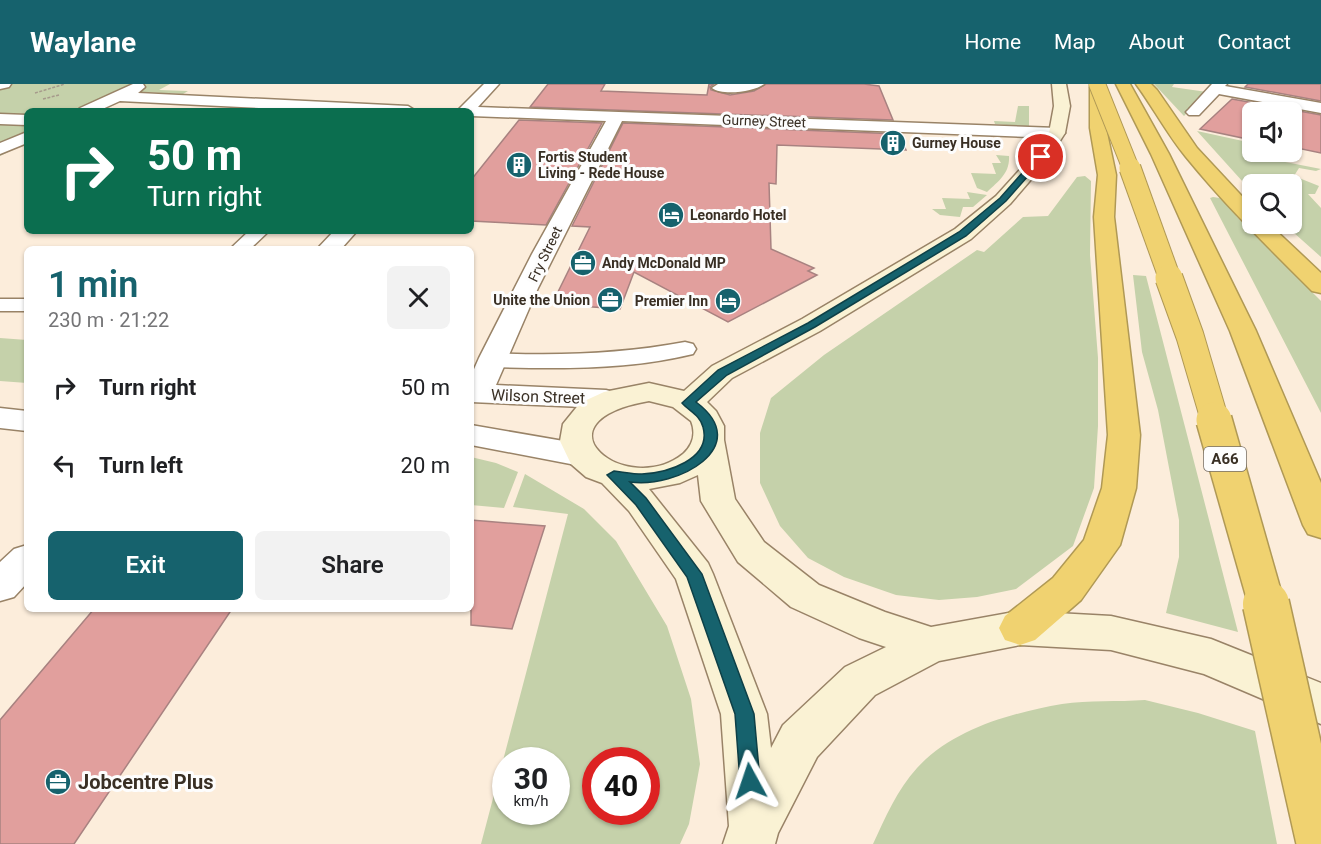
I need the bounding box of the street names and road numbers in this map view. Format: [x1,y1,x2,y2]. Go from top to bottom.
street label: Gurney Street [722,112,807,130]
street label: Fry Street [525,223,565,284]
street label: Wilson Street [490,385,585,408]
road number: A66 [1204,447,1246,471]

